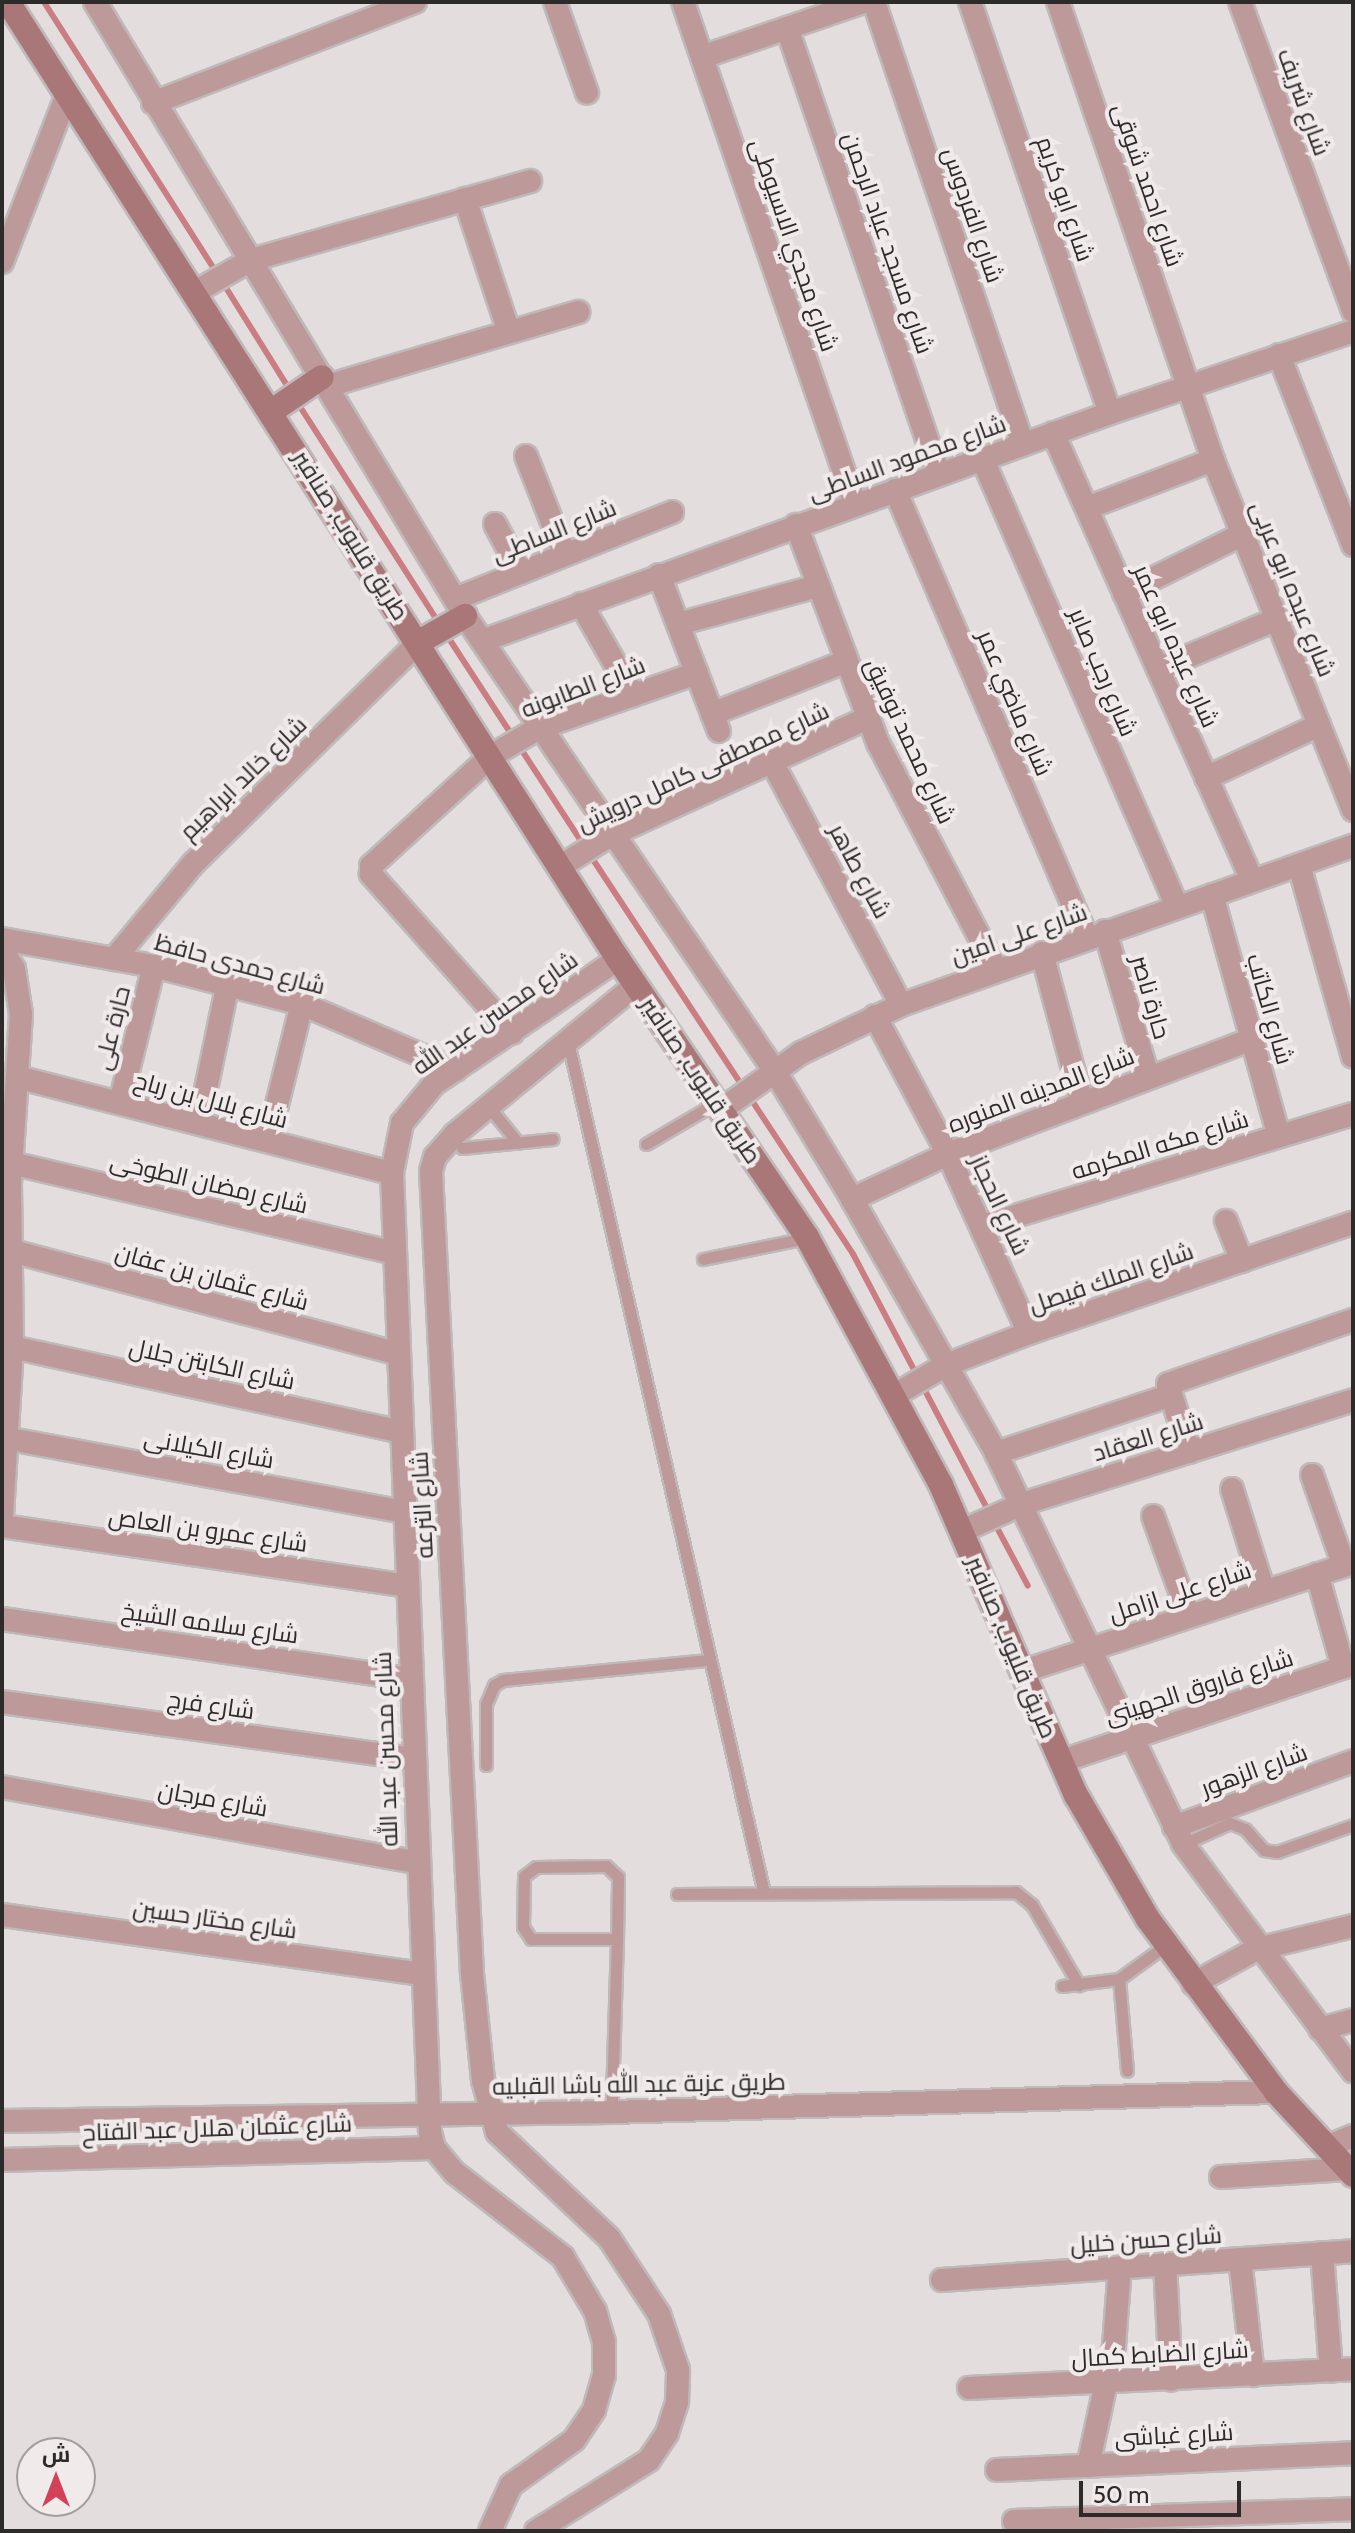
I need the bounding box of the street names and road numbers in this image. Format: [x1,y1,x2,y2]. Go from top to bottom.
street label: شارع شريف [1271,44,1337,160]
street label: شارع احمد شوقى [1107,100,1189,270]
street label: شارع مسجد عباد الرحمن [837,128,939,358]
street label: شارع ابو كريم [1030,133,1100,265]
street label: شارع مجدي الاسيوطى [744,135,844,355]
street label: شارع الفردوس [936,144,1010,286]
street label: شارع محمود الساطى [804,409,1010,507]
street label: طريق قليوب, صنافير [287,445,415,625]
street label: شارع الساطى [488,493,620,569]
street label: شارع عبده ابو عربى [1245,497,1341,681]
street label: شارع عبده ابو عمر [1127,560,1225,732]
street label: شارع رجب صابر [1063,603,1143,741]
street label: شارع ماضي عمر [971,626,1059,780]
street label: شارع الطابونه [517,650,649,724]
street label: شارع محمد توفيق [859,654,961,828]
street label: شارع مصطفى كامل درويش [572,696,834,838]
street label: شارع خالد ابراهيم [173,710,313,846]
street label: شارع طاهر [823,819,897,923]
street label: شارع على امين [947,897,1091,971]
street label: شارع حمدى حافظ [152,927,328,1001]
street label: شارع محسن عبد الله [407,945,583,1081]
street label: شارع الكاتب [1240,950,1300,1068]
street label: حارة ناصر [1125,952,1177,1042]
street label: حارة على [88,983,136,1073]
street label: طريق قليوب, صنافير [634,991,768,1169]
street label: شارع المدينه المنوره [944,1041,1138,1139]
street label: شارع بلال بن رباح [131,1066,291,1134]
street label: شارع مكه المكرمه [1068,1104,1252,1186]
street label: شارع رمضان الطوخى [107,1146,311,1220]
street label: شارع الحجاز [964,1150,1036,1260]
street label: شارع الملك فيصل [1025,1236,1197,1320]
street label: شارع عثمان بن عفان [112,1237,312,1317]
street label: شارع الكابتن جلال [126,1332,298,1396]
street label: شارع العقاد [1089,1407,1207,1467]
street label: شارع الكيلانى [142,1423,276,1475]
street label: شارع الترعه [405,1451,439,1559]
street label: شارع عمرو بن العاص [107,1502,309,1558]
street label: طريق قليوب, صنافير [961,1551,1063,1743]
street label: شارع على ازامل [1105,1555,1255,1629]
street label: شارع سلامه الشيخ [120,1596,300,1650]
street label: شارع فاروق الجهينى [1101,1643,1297,1731]
street label: شارع محسن عبد الله [368,1651,404,1847]
street label: شارع فرج [166,1685,256,1725]
street label: شارع الزهور [1197,1737,1311,1803]
street label: شارع مرجان [156,1775,270,1823]
street label: شارع مختار حسين [131,1893,299,1945]
street label: طريق عزبة عبد الله باشا القبليه [492,2067,786,2101]
street label: شارع عثمان هلال عبد الفتاح [81,2109,353,2147]
street label: شارع حسن خليل [1069,2220,1223,2260]
street label: شارع الضابط كمال [1071,2335,1249,2373]
street label: شارع غباشى [1114,2418,1234,2452]

